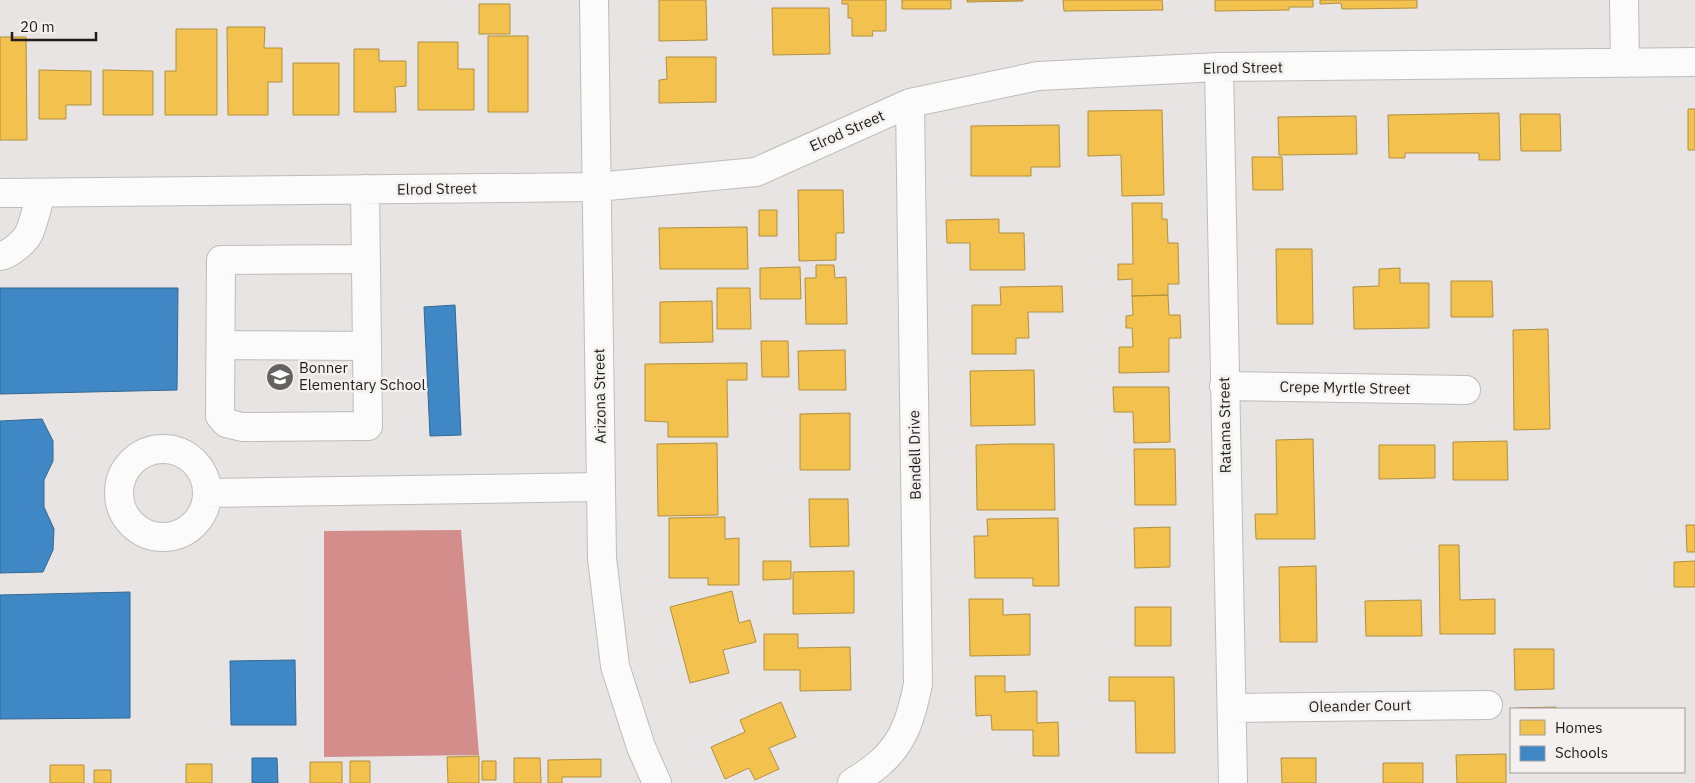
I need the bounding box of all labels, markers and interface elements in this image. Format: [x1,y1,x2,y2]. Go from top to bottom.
scale bar [12,10,96,42]
text: 20 m [20,17,55,36]
street label: Elrod Street [1203,57,1283,78]
street label: Elrod Street [806,106,887,156]
street label: Elrod Street [397,178,477,199]
street label: Arizona Street [589,348,610,444]
place label: Bonner Elementary School [299,358,426,394]
school or university icon: Bonner Elementary School [265,362,295,392]
street label: Ratama Street [1214,377,1235,473]
street label: Crepe Myrtle Street [1279,377,1411,398]
street label: Bendell Drive [904,410,925,500]
street label: Oleander Court [1309,695,1411,716]
legend [1510,708,1685,773]
text: Homes [1555,718,1603,737]
text: Schools [1555,743,1608,762]

